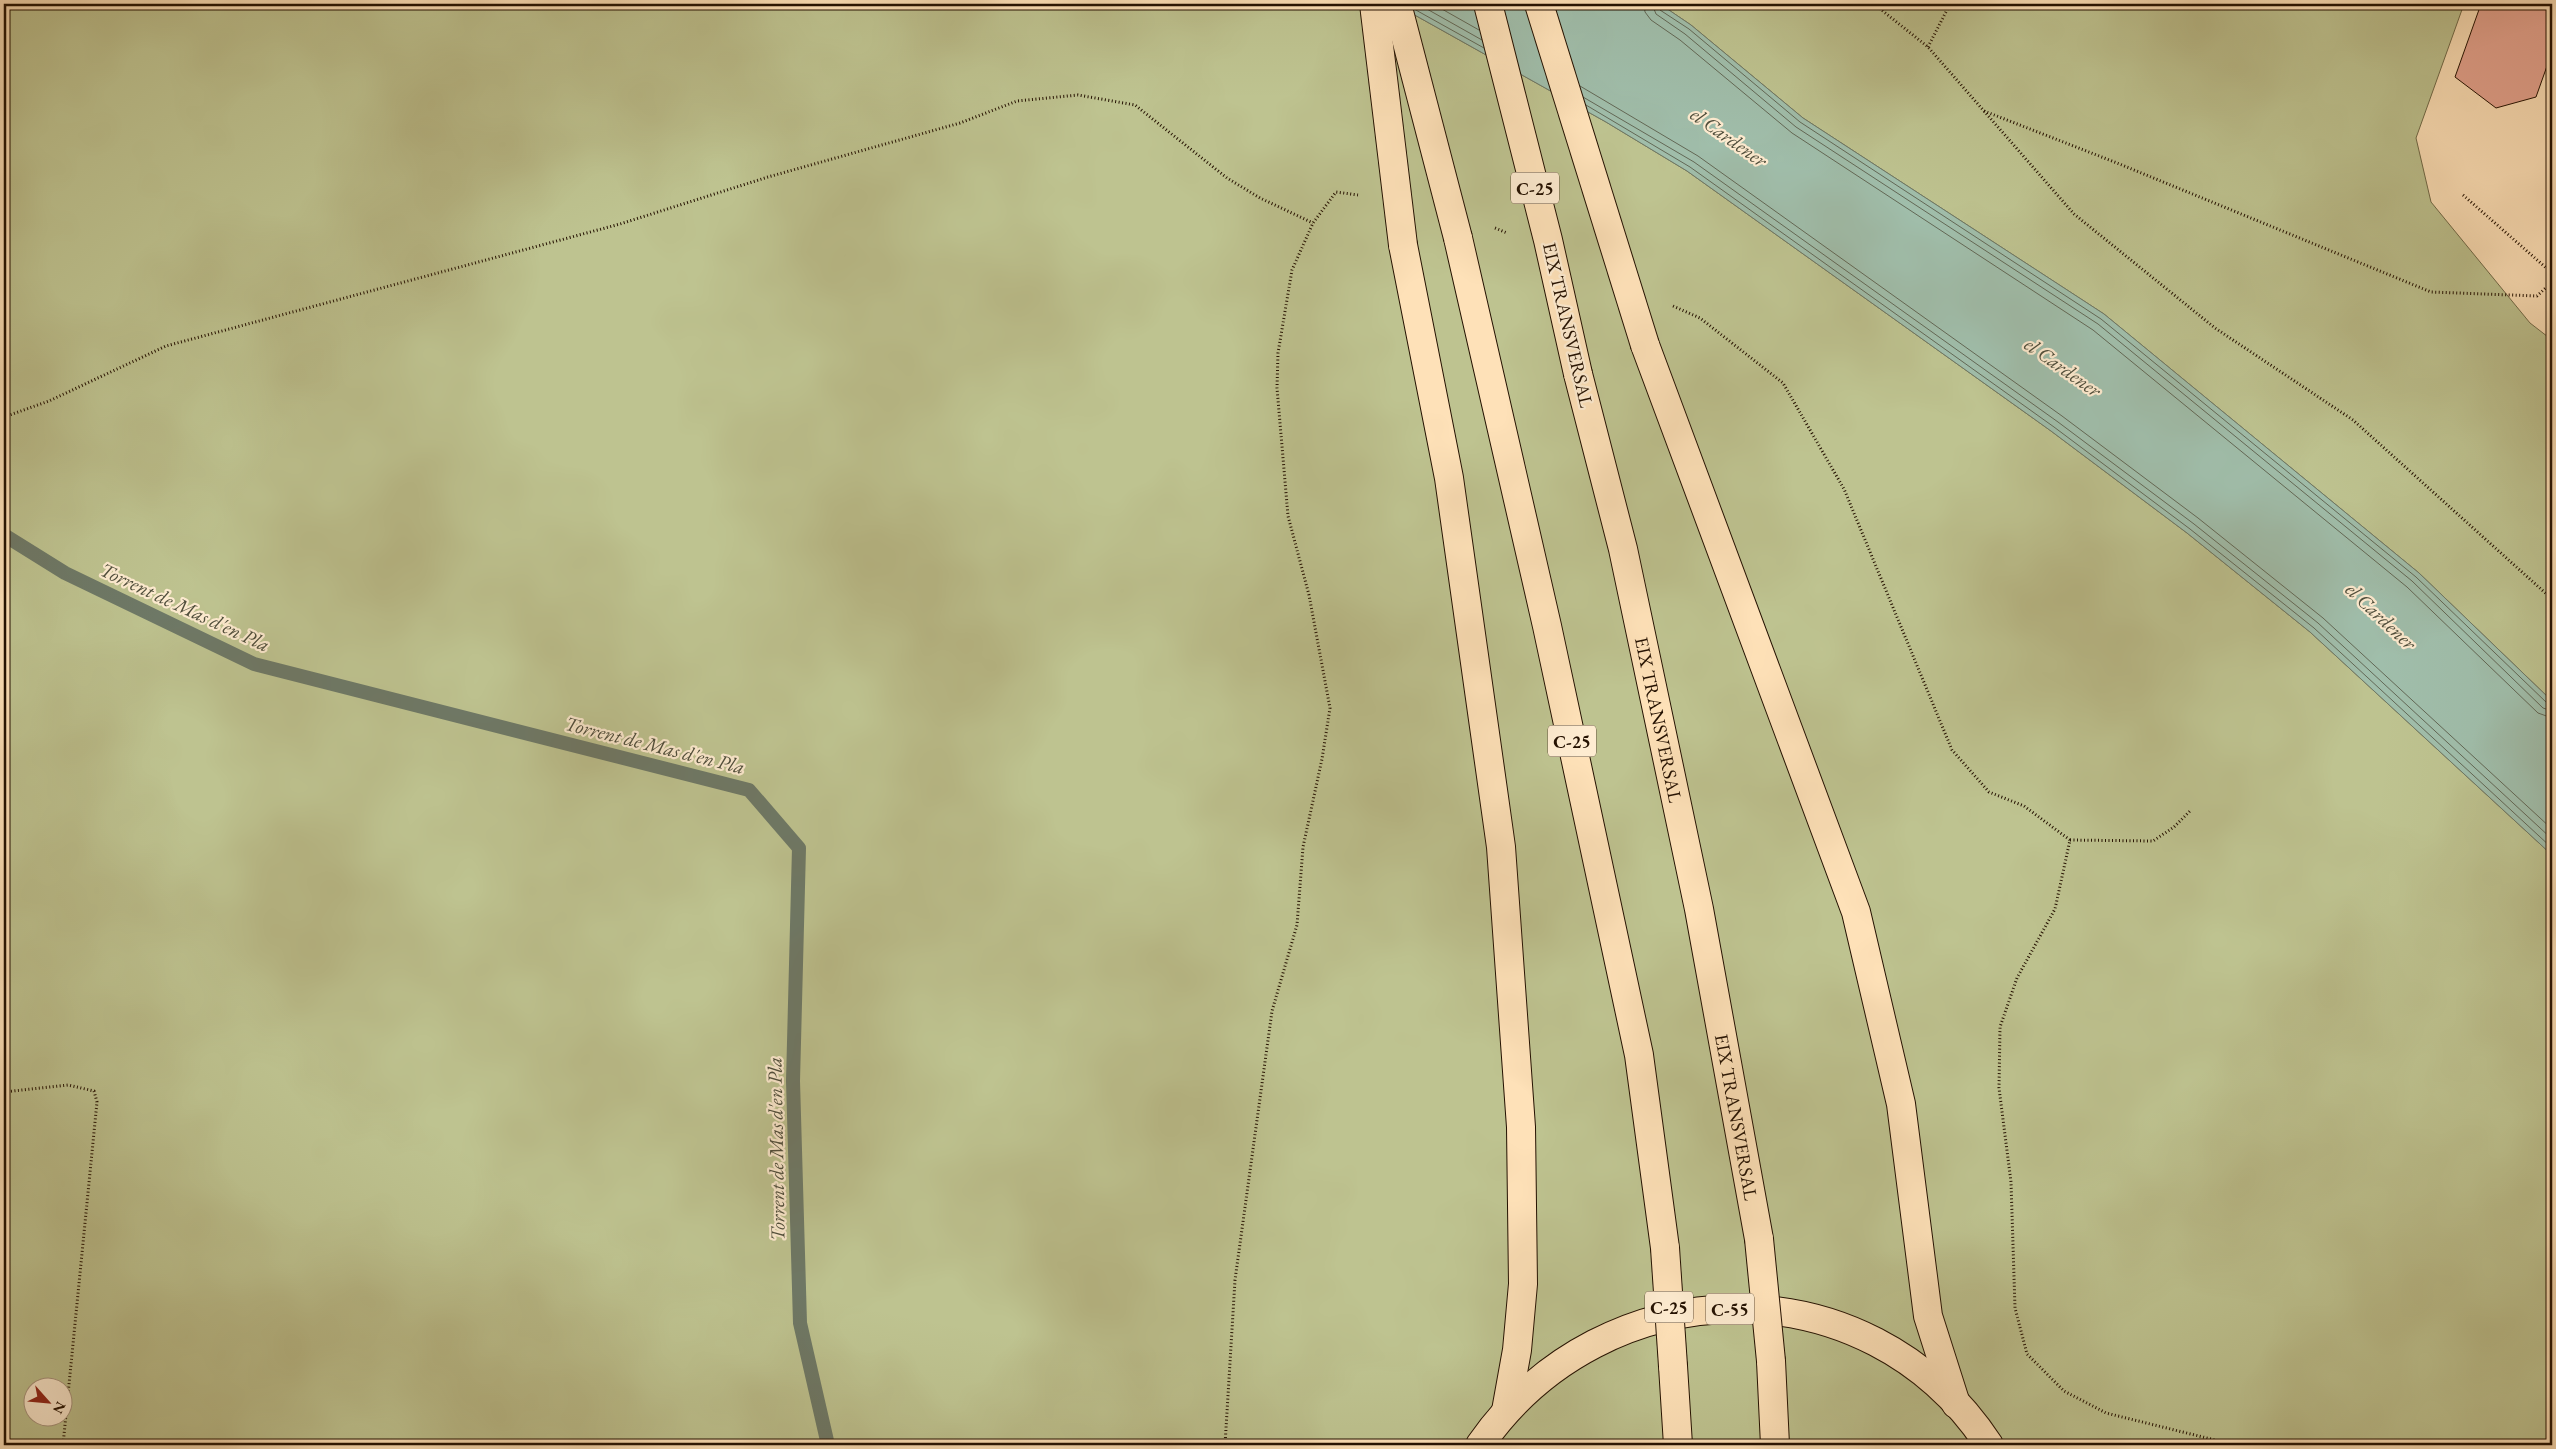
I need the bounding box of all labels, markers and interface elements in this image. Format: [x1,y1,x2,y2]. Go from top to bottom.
water label: el Cardener [1686,101,1774,174]
road number: C-25 [1511,172,1559,204]
street label: EIX TRANSVERSAL [1537,240,1599,410]
water label: el Cardener [2020,331,2108,404]
water label: Torrent de Mas d'en Pla [96,556,274,658]
water label: el Cardener [2340,577,2423,656]
street label: EIX TRANSVERSAL [1629,634,1689,805]
water label: Torrent de Mas d'en Pla [563,710,747,780]
road number: C-25 [1548,726,1596,756]
street label: EIX TRANSVERSAL [1709,1032,1764,1202]
water label: Torrent de Mas d'en Pla [761,1057,791,1241]
road number: C-25 [1645,1291,1693,1322]
road number: C-55 [1706,1294,1754,1325]
north arrow [22,1376,72,1426]
text: N [49,1399,70,1418]

